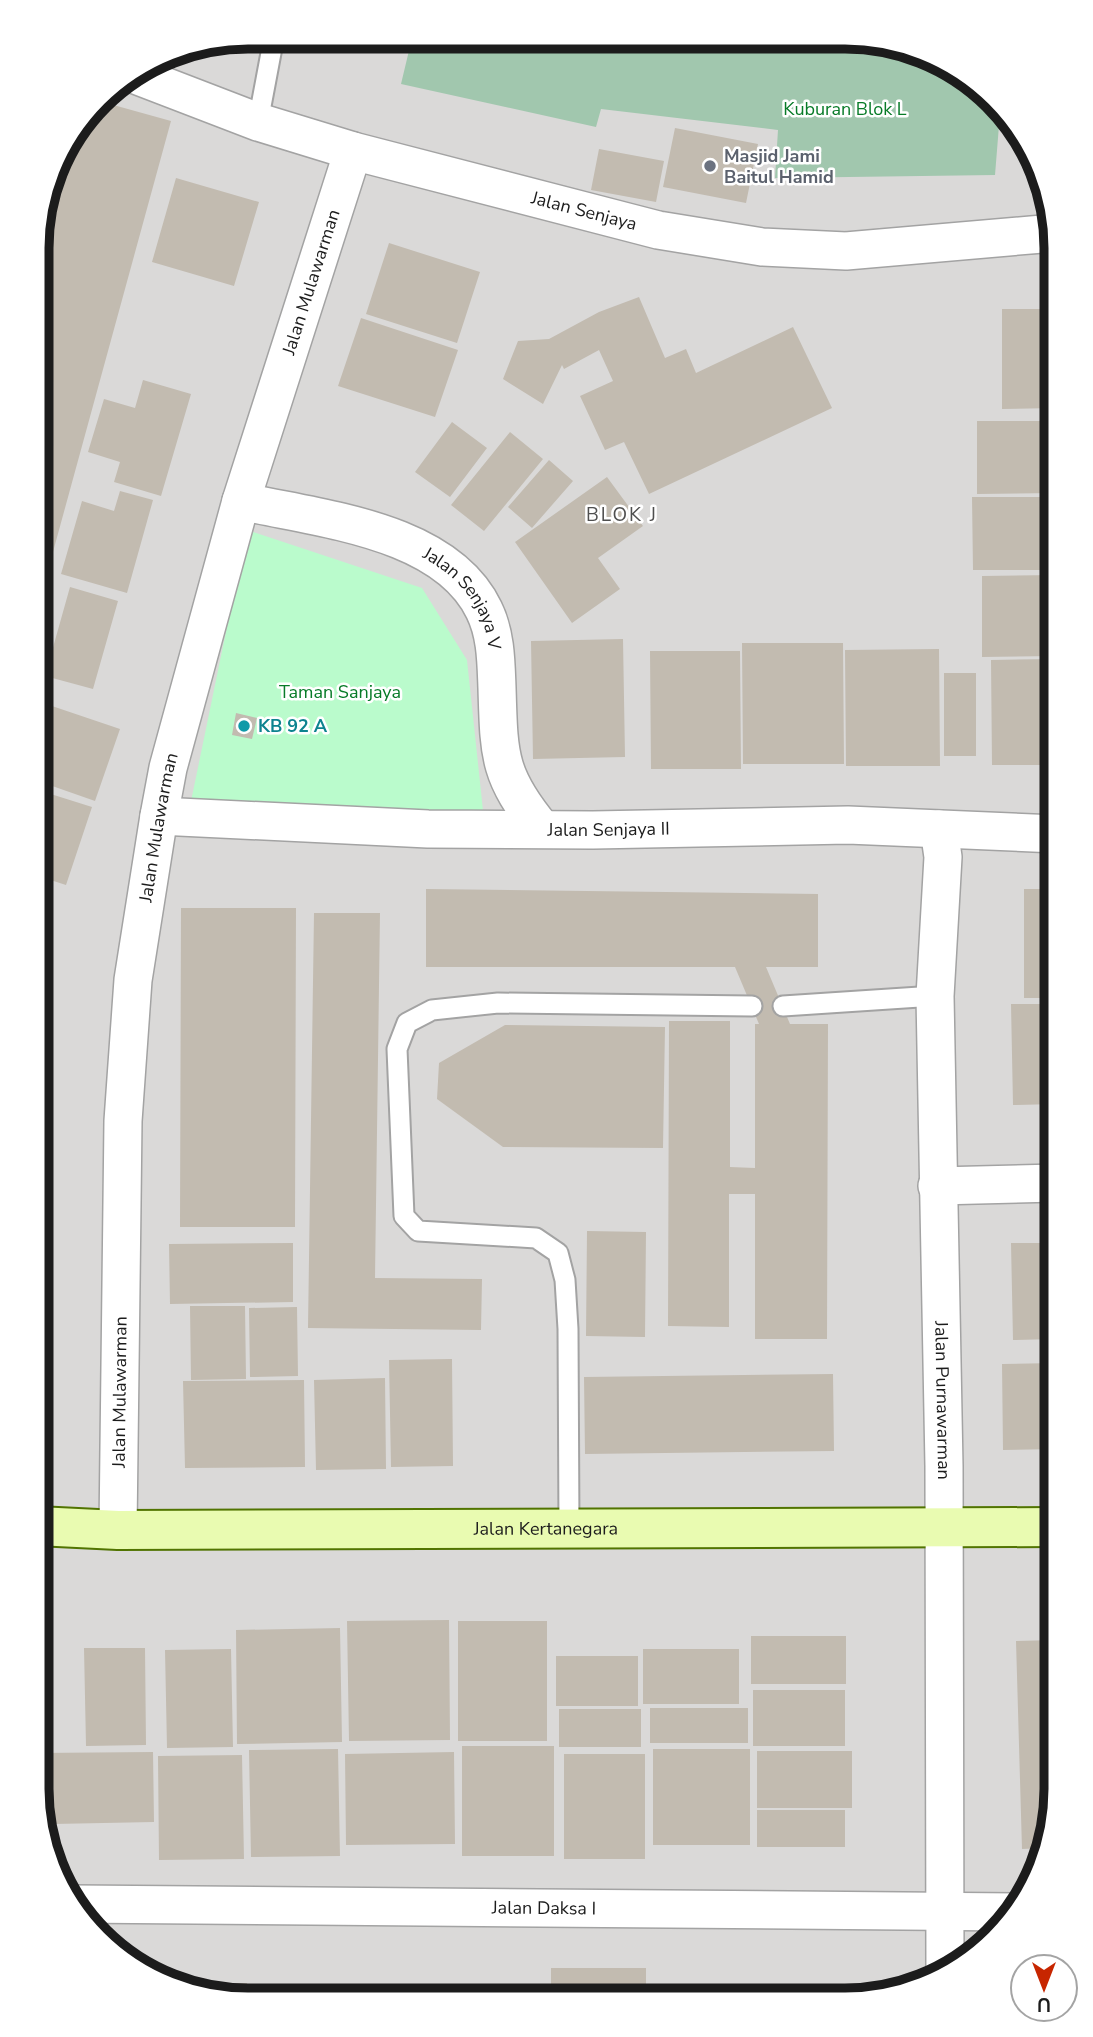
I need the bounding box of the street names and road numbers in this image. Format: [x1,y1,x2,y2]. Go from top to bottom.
street label: Jalan Senjaya [528,185,640,236]
street label: Jalan Mulawarman [276,206,346,359]
street label: Jalan Senjaya V [418,541,507,652]
street label: Jalan Mulawarman [133,750,184,905]
street label: Jalan Senjaya II [547,816,670,842]
street label: Jalan Mulawarman [107,1316,133,1469]
street label: Jalan Purnawarman [929,1320,956,1480]
street label: Jalan Kertanegara [473,1516,618,1541]
street label: Jalan Daksa I [491,1896,596,1920]

